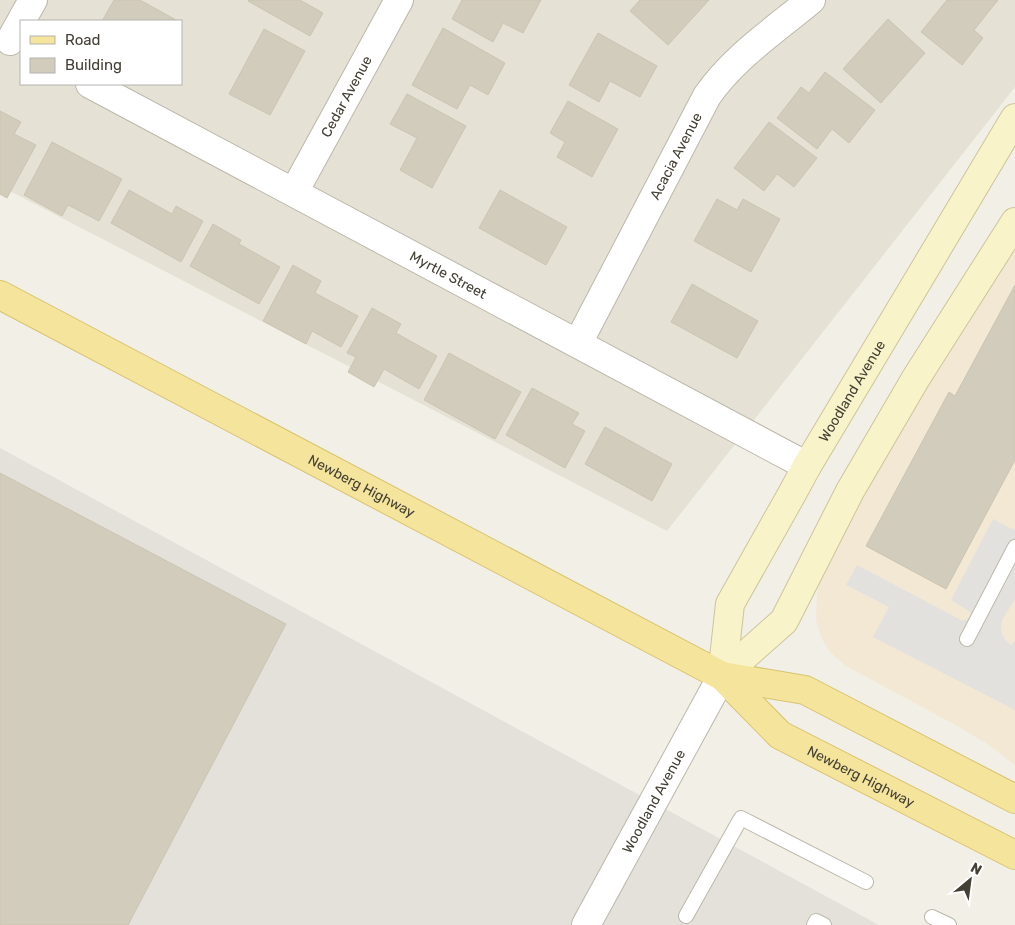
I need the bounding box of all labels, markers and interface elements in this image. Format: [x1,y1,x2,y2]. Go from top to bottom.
legend [20,20,182,85]
text: Road [65,31,101,49]
street label: Cedar Avenue [318,53,376,140]
text: Building [65,56,122,74]
street label: Acacia Avenue [646,110,706,203]
street label: Myrtle Street [407,248,490,303]
street label: Woodland Avenue [815,337,889,445]
street label: Newberg Highway [305,451,418,522]
street label: Newberg Highway [804,742,918,811]
street label: Woodland Avenue [619,747,689,856]
north arrow [945,855,995,905]
text: N [968,859,985,879]

